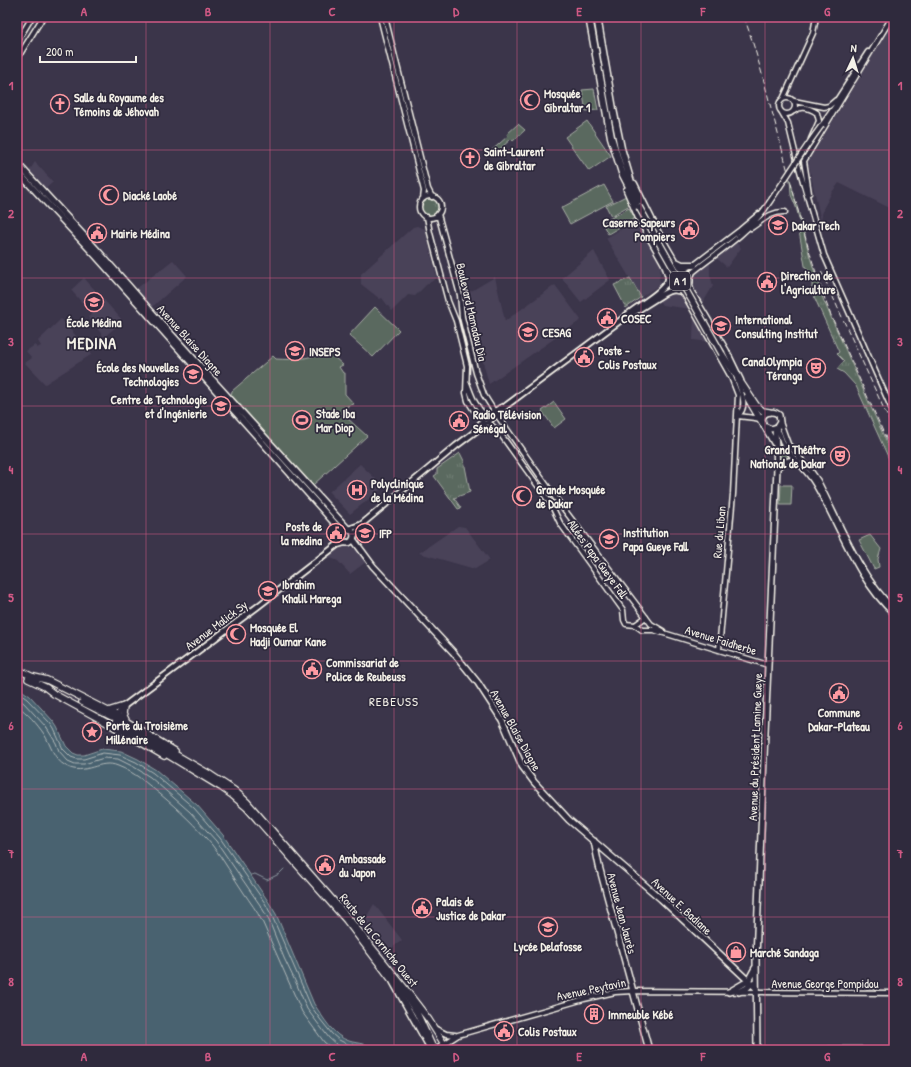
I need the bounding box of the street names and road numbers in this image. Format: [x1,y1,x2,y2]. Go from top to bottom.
street label: Boulevard Mamadou Dia [452,261,492,363]
road number: A 1 [670,272,690,290]
street label: Avenue Blaise Diagne [153,301,227,380]
street label: Rue du Liban [708,505,730,559]
street label: Allées Papa Gueye Fall [564,516,633,602]
street label: Avenue Malick Sy [181,596,251,654]
street label: Avenue Faidherbe [683,621,759,659]
street label: Avenue du Président Lamine Gueye [744,673,766,821]
street label: Avenue Blaise Diagne [487,686,546,774]
street label: Avenue Jean Jaurès [603,871,641,956]
street label: Avenue E. Badiane [648,874,716,939]
street label: Route de la Corniche Ouest [336,890,423,991]
street label: Avenue Peytavin [555,973,627,1005]
street label: Avenue George Pompidou [772,975,879,992]

